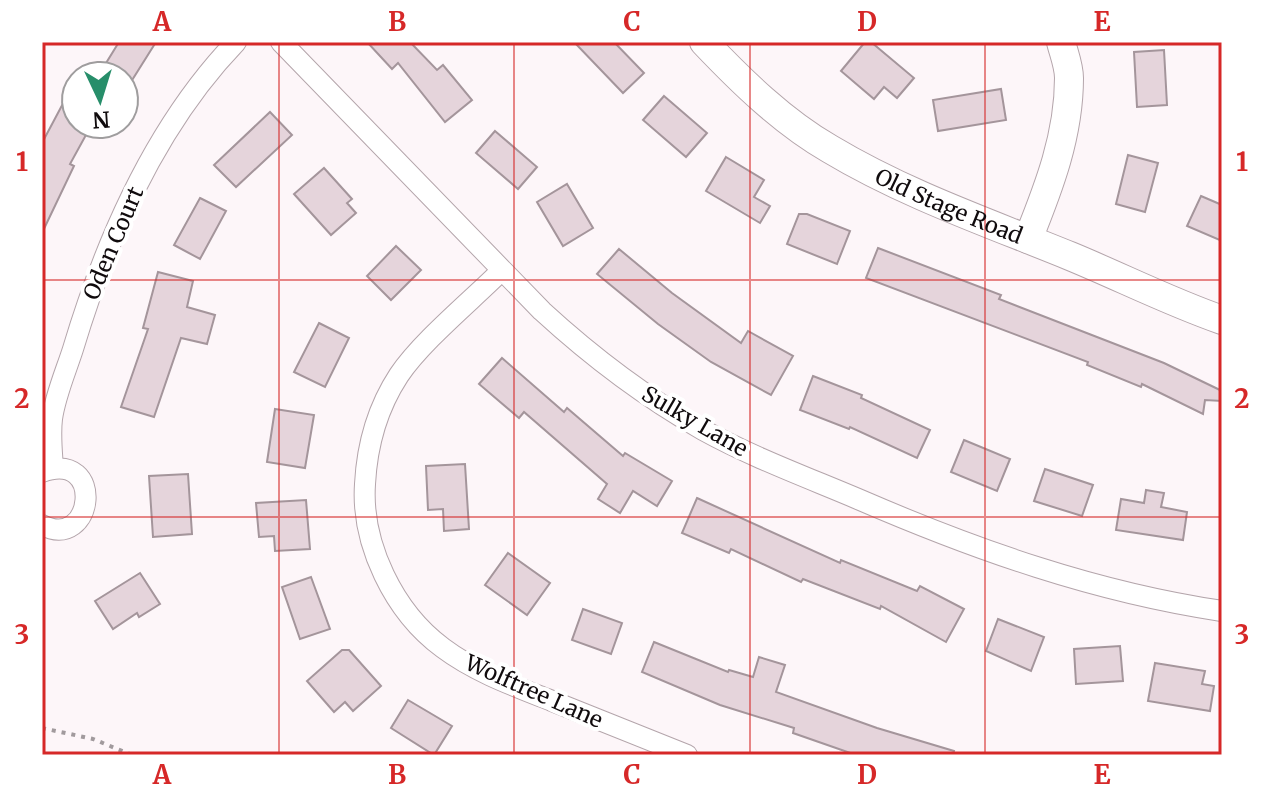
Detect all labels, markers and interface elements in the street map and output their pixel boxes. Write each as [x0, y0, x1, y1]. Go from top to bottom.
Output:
text: A [152, 5, 172, 38]
text: B [388, 5, 406, 38]
text: C [623, 5, 641, 38]
text: D [857, 5, 877, 38]
text: E [1094, 5, 1111, 38]
north arrow [60, 60, 140, 140]
text: N [91, 105, 111, 135]
text: 1 [16, 145, 28, 178]
text: 1 [1236, 145, 1248, 178]
street label: Old Stage Road [871, 162, 1027, 250]
street label: Oden Court [77, 182, 150, 304]
street label: Sulky Lane [637, 380, 753, 462]
text: 2 [14, 382, 30, 415]
text: 2 [1234, 382, 1250, 415]
text: 3 [15, 618, 29, 651]
text: 3 [1235, 618, 1249, 651]
street label: Wolftree Lane [460, 648, 607, 734]
text: A [152, 758, 172, 791]
text: B [388, 758, 406, 791]
text: C [623, 758, 641, 791]
text: D [857, 758, 877, 791]
text: E [1094, 758, 1111, 791]

